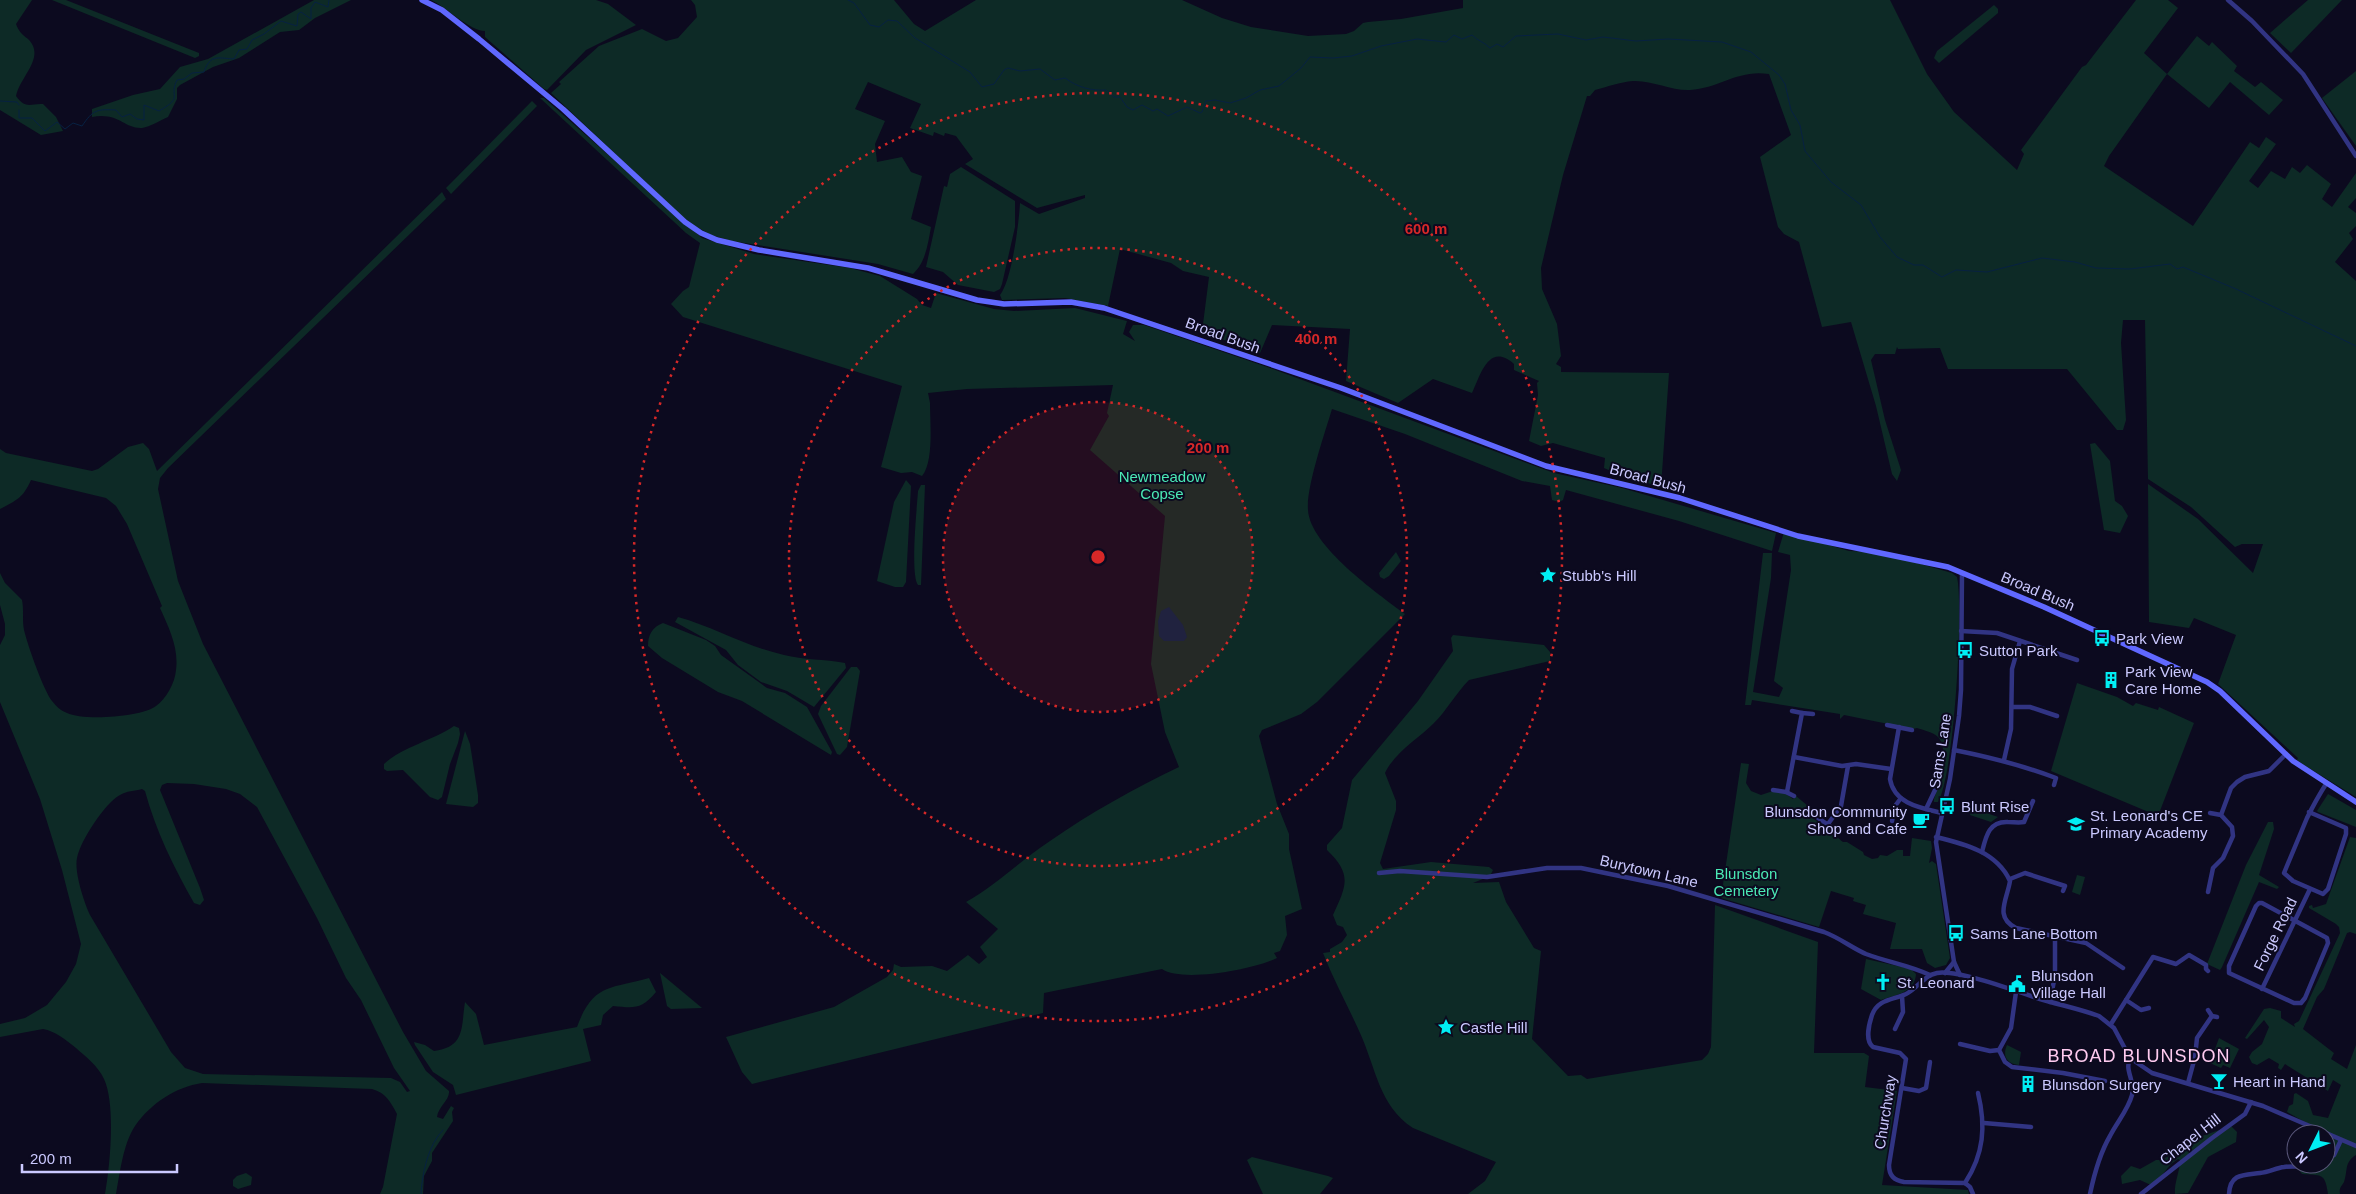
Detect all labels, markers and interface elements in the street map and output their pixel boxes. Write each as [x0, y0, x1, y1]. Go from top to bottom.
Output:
text: 600 m [1405, 220, 1447, 237]
street label: Broad Bush [1183, 314, 1263, 356]
text: 400 m [1295, 330, 1337, 347]
text: 200 m [1187, 439, 1229, 456]
street label: Broad Bush [1608, 460, 1688, 496]
park label: Newmeadow Copse [1119, 468, 1206, 502]
centre of rings [1089, 548, 1107, 566]
place icon: Stubb's Hill [1538, 565, 1558, 585]
place label: Stubb's Hill [1562, 567, 1637, 584]
street label: Broad Bush [1999, 568, 2077, 614]
bus stop icon: Park View [2092, 628, 2112, 648]
place label: Park View [2116, 630, 2183, 647]
bus stop icon: Sutton Park [1955, 640, 1975, 660]
place label: Sutton Park [1979, 642, 2058, 659]
place label: Park View Care Home [2125, 663, 2202, 697]
building icon: Park View Care Home [2101, 670, 2121, 690]
street label: Sams Lane [1926, 712, 1954, 790]
bus stop icon: Blunt Rise [1937, 796, 1957, 816]
place label: Blunt Rise [1961, 798, 2029, 815]
place label: Blunsdon Community Shop and Cafe [1764, 803, 1907, 837]
place label: St. Leonard's CE Primary Academy [2090, 807, 2208, 841]
cafe icon: Blunsdon Community Shop and Cafe [1911, 810, 1931, 830]
school or university icon: St. Leonard's CE Primary Academy [2066, 814, 2086, 834]
street label: Burytown Lane [1598, 851, 1700, 891]
park label: Blunsdon Cemetery [1713, 865, 1779, 899]
street label: Forge Road [2250, 895, 2300, 973]
bus stop icon: Sams Lane Bottom [1946, 923, 1966, 943]
place label: Sams Lane Bottom [1970, 925, 2098, 942]
place label: Blunsdon Village Hall [2031, 967, 2106, 1001]
church icon: St. Leonard [1873, 972, 1893, 992]
place label: St. Leonard [1897, 974, 1975, 991]
public building icon: Blunsdon Village Hall [2007, 974, 2027, 994]
place icon: Castle Hill [1436, 1017, 1456, 1037]
place label: Castle Hill [1460, 1019, 1528, 1036]
district label: BROAD BLUNSDON [2047, 1046, 2231, 1066]
bar icon: Heart in Hand [2209, 1071, 2229, 1091]
street label: Churchway [1871, 1073, 1899, 1150]
place label: Heart in Hand [2233, 1073, 2326, 1090]
building icon: Blunsdon Surgery [2018, 1074, 2038, 1094]
place label: Blunsdon Surgery [2042, 1076, 2162, 1093]
street label: Chapel Hill [2156, 1110, 2224, 1168]
north arrow [2286, 1124, 2336, 1174]
scale bar [22, 1142, 178, 1174]
text: N [2292, 1149, 2311, 1167]
text: 200 m [30, 1150, 72, 1167]

